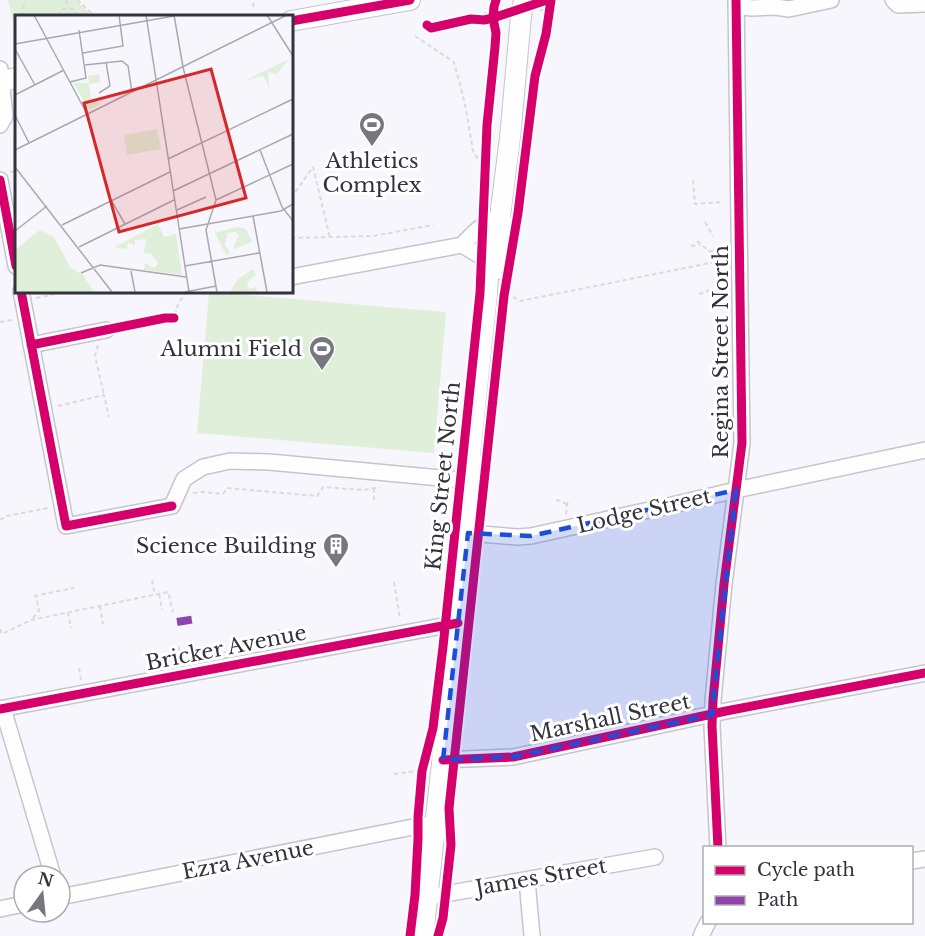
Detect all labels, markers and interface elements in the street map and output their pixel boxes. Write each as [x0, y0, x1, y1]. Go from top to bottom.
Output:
inset map [15, 15, 292, 292]
sports icon: Athletics Complex [357, 110, 387, 148]
place label: Athletics Complex [323, 148, 422, 198]
street label: Regina Street North [708, 245, 734, 459]
sports icon: Alumni Field [307, 334, 337, 372]
place label: Alumni Field [159, 336, 302, 362]
street label: King Street North [420, 380, 466, 572]
street label: Lodge Street [574, 483, 714, 539]
building icon: Science Building [321, 531, 351, 569]
place label: Science Building [136, 533, 316, 559]
street label: Bricker Avenue [143, 620, 309, 676]
street label: Marshall Street [528, 688, 692, 748]
street label: Ezra Avenue [180, 834, 316, 886]
legend [703, 846, 913, 924]
street label: James Street [471, 853, 609, 902]
text: Cycle path [757, 859, 855, 881]
north arrow [12, 864, 72, 924]
text: N [36, 868, 56, 891]
text: Path [757, 889, 798, 911]

